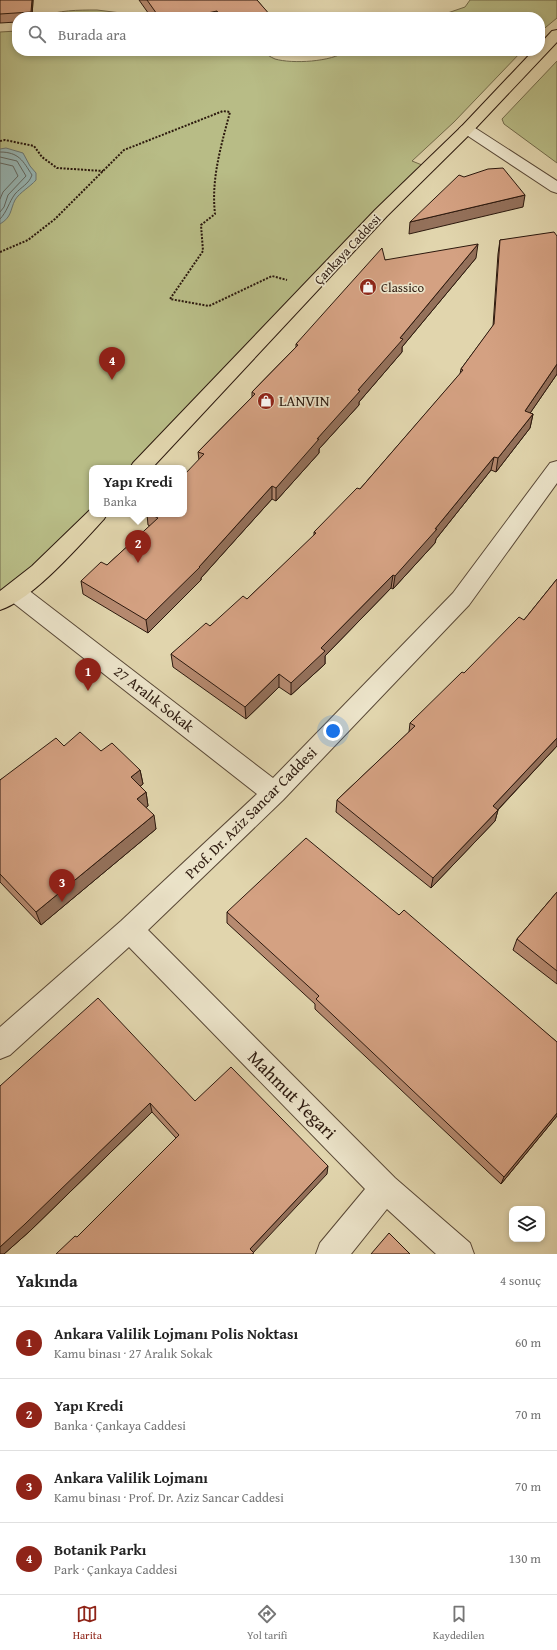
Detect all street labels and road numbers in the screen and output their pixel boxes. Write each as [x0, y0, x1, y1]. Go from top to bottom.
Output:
street label: Çankaya Caddesi [310, 210, 385, 289]
street label: 27 Aralık Sokak [110, 661, 199, 737]
street label: Prof. Dr. Aziz Sancar Caddesi [180, 742, 321, 883]
street label: Mahmut Yegari [242, 1044, 343, 1145]

